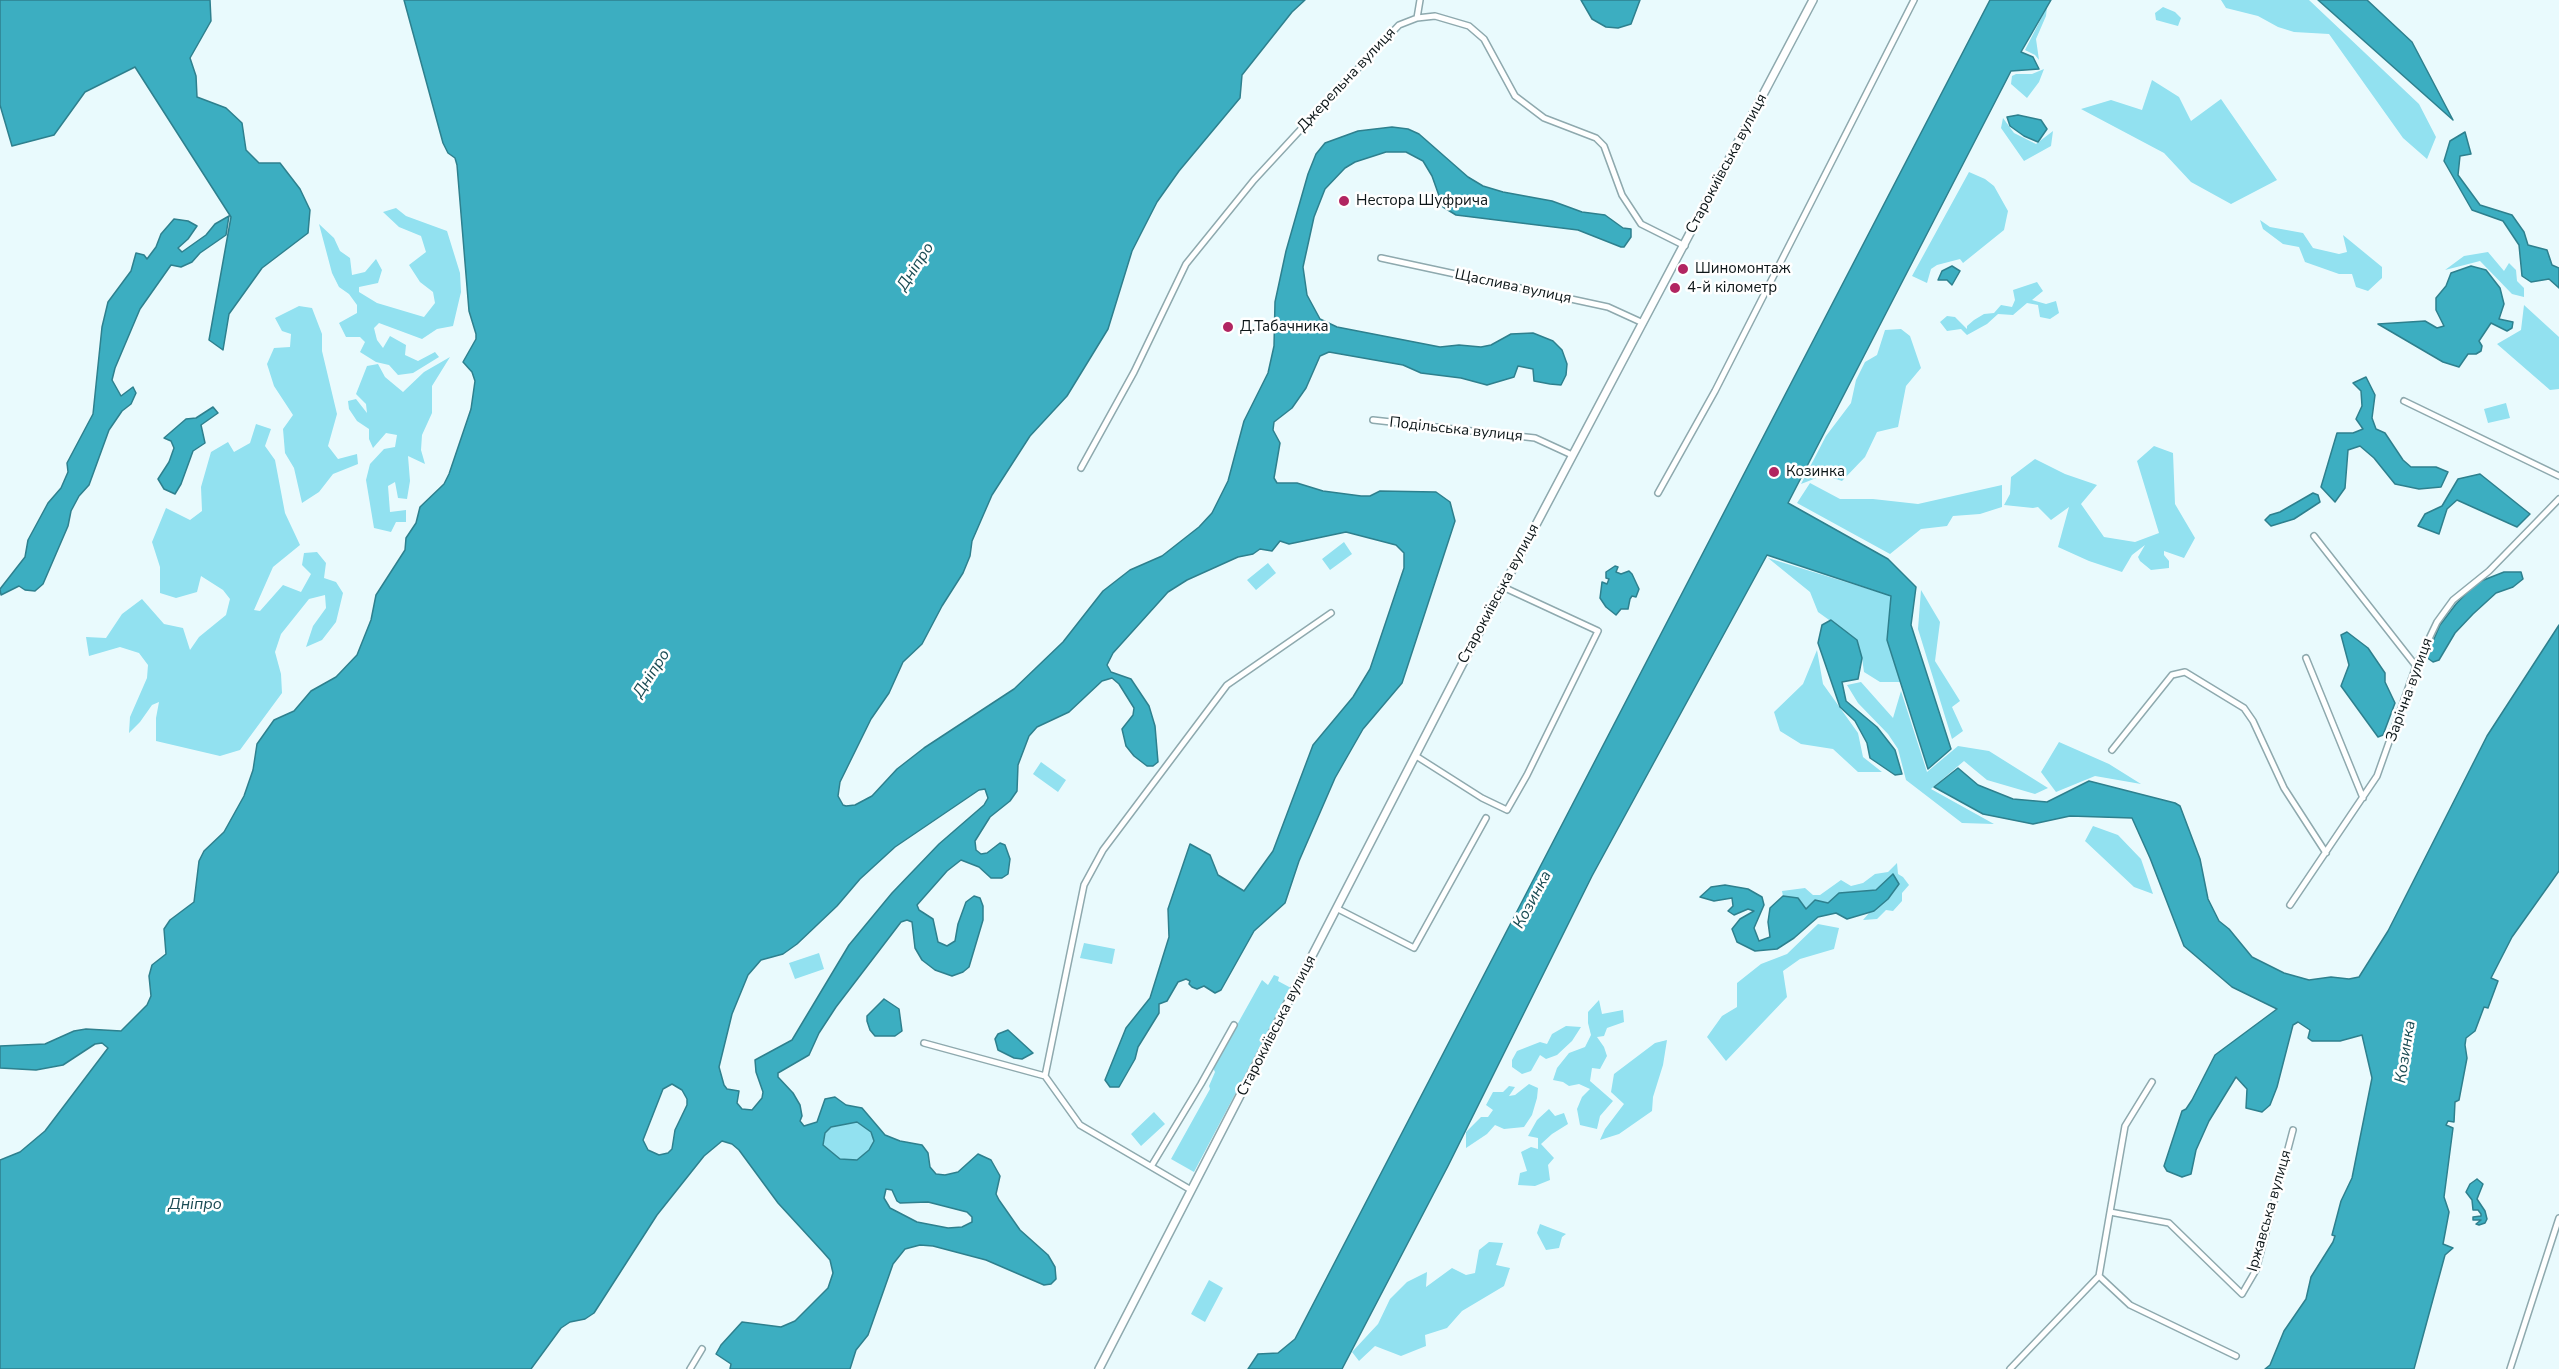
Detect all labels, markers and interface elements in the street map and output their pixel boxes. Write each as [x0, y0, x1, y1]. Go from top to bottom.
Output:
street label: Джерельна вулиця [1294, 24, 1400, 136]
street label: Старокиївська вулиця [1682, 91, 1772, 237]
place label: Нестора Шуфрича [1356, 192, 1488, 210]
marker: Нестора Шуфрича [1337, 194, 1351, 208]
water label: Дніпро [893, 239, 939, 295]
place label: Шиномонтаж [1695, 260, 1791, 278]
marker: Шиномонтаж [1676, 262, 1690, 276]
street label: Щаслива вулиця [1453, 266, 1573, 308]
place label: 4-й кілометр [1687, 279, 1777, 297]
marker: 4-й кілометр [1668, 281, 1682, 295]
place label: Д.Табачника [1240, 318, 1329, 336]
marker: Д.Табачника [1221, 320, 1235, 334]
street label: Подільська вулиця [1388, 414, 1524, 446]
place label: Козинка [1786, 463, 1845, 481]
marker: Козинка [1767, 465, 1781, 479]
street label: Старокиївська вулиця [1454, 521, 1544, 667]
street label: Зарічна вулиця [2383, 636, 2437, 744]
water label: Дніпро [629, 646, 675, 702]
water label: Козинка [1510, 868, 1556, 932]
street label: Старокиївська вулиця [1234, 953, 1320, 1099]
water label: Козинка [2392, 1019, 2420, 1085]
street label: Іржавська вулиця [2244, 1148, 2296, 1274]
water label: Дніпро [168, 1195, 222, 1215]

